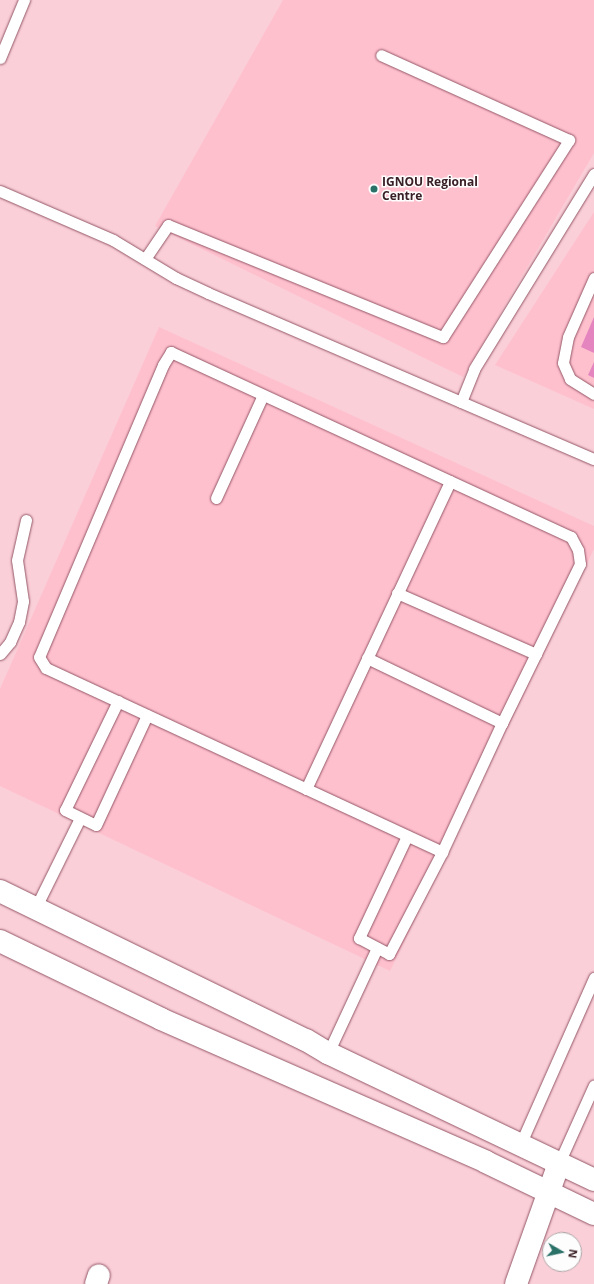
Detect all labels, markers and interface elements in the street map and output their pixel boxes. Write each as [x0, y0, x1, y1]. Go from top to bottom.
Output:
place label: IGNOU Regional Centre [382, 175, 478, 203]
marker: IGNOU Regional Centre [369, 184, 379, 194]
north arrow [542, 1232, 582, 1272]
text: N [565, 1248, 581, 1259]

